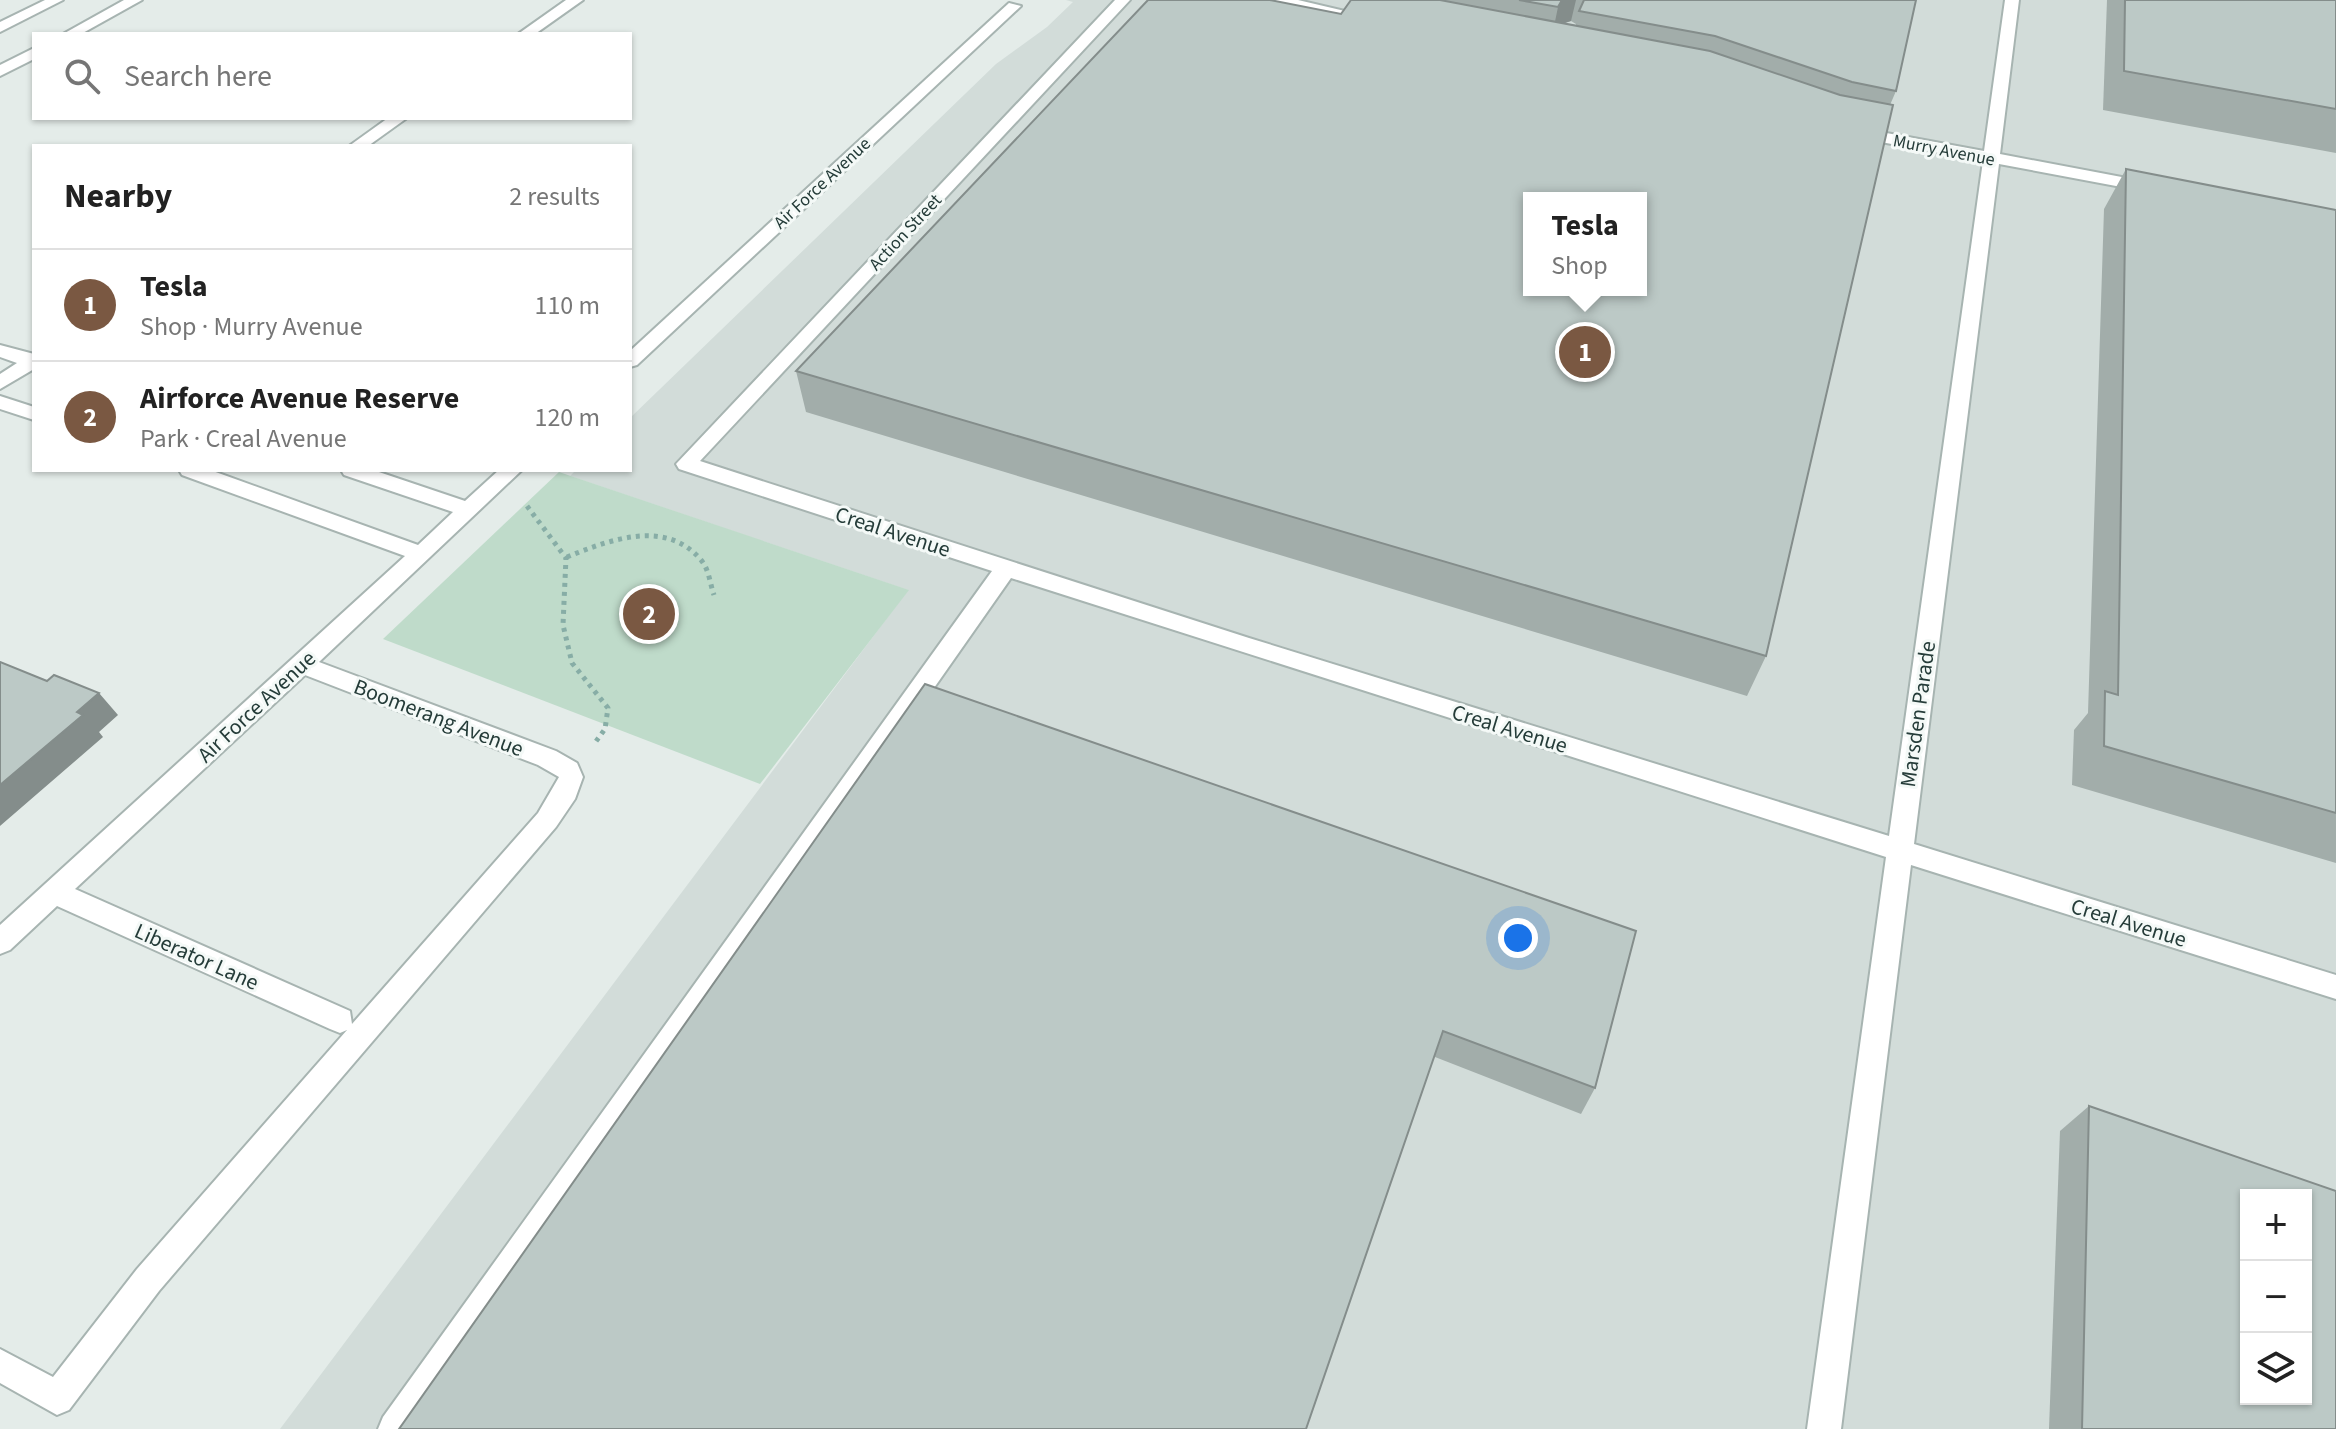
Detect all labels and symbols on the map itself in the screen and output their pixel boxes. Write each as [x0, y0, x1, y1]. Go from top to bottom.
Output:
street label: Murry Avenue [1891, 128, 1997, 173]
street label: Air Force Avenue [768, 132, 876, 235]
street label: Action Street [863, 188, 947, 276]
pin: 1 [1559, 322, 1611, 382]
street label: Creal Avenue [831, 498, 955, 566]
pin: 2 [623, 584, 675, 644]
street label: Marsden Parade [1892, 639, 1944, 789]
street label: Air Force Avenue [190, 643, 323, 770]
street label: Boomerang Avenue [349, 671, 528, 765]
street label: Creal Avenue [1448, 696, 1572, 762]
street label: Creal Avenue [2067, 890, 2191, 956]
street label: Liberator Lane [129, 915, 264, 999]
your location [1498, 918, 1538, 958]

